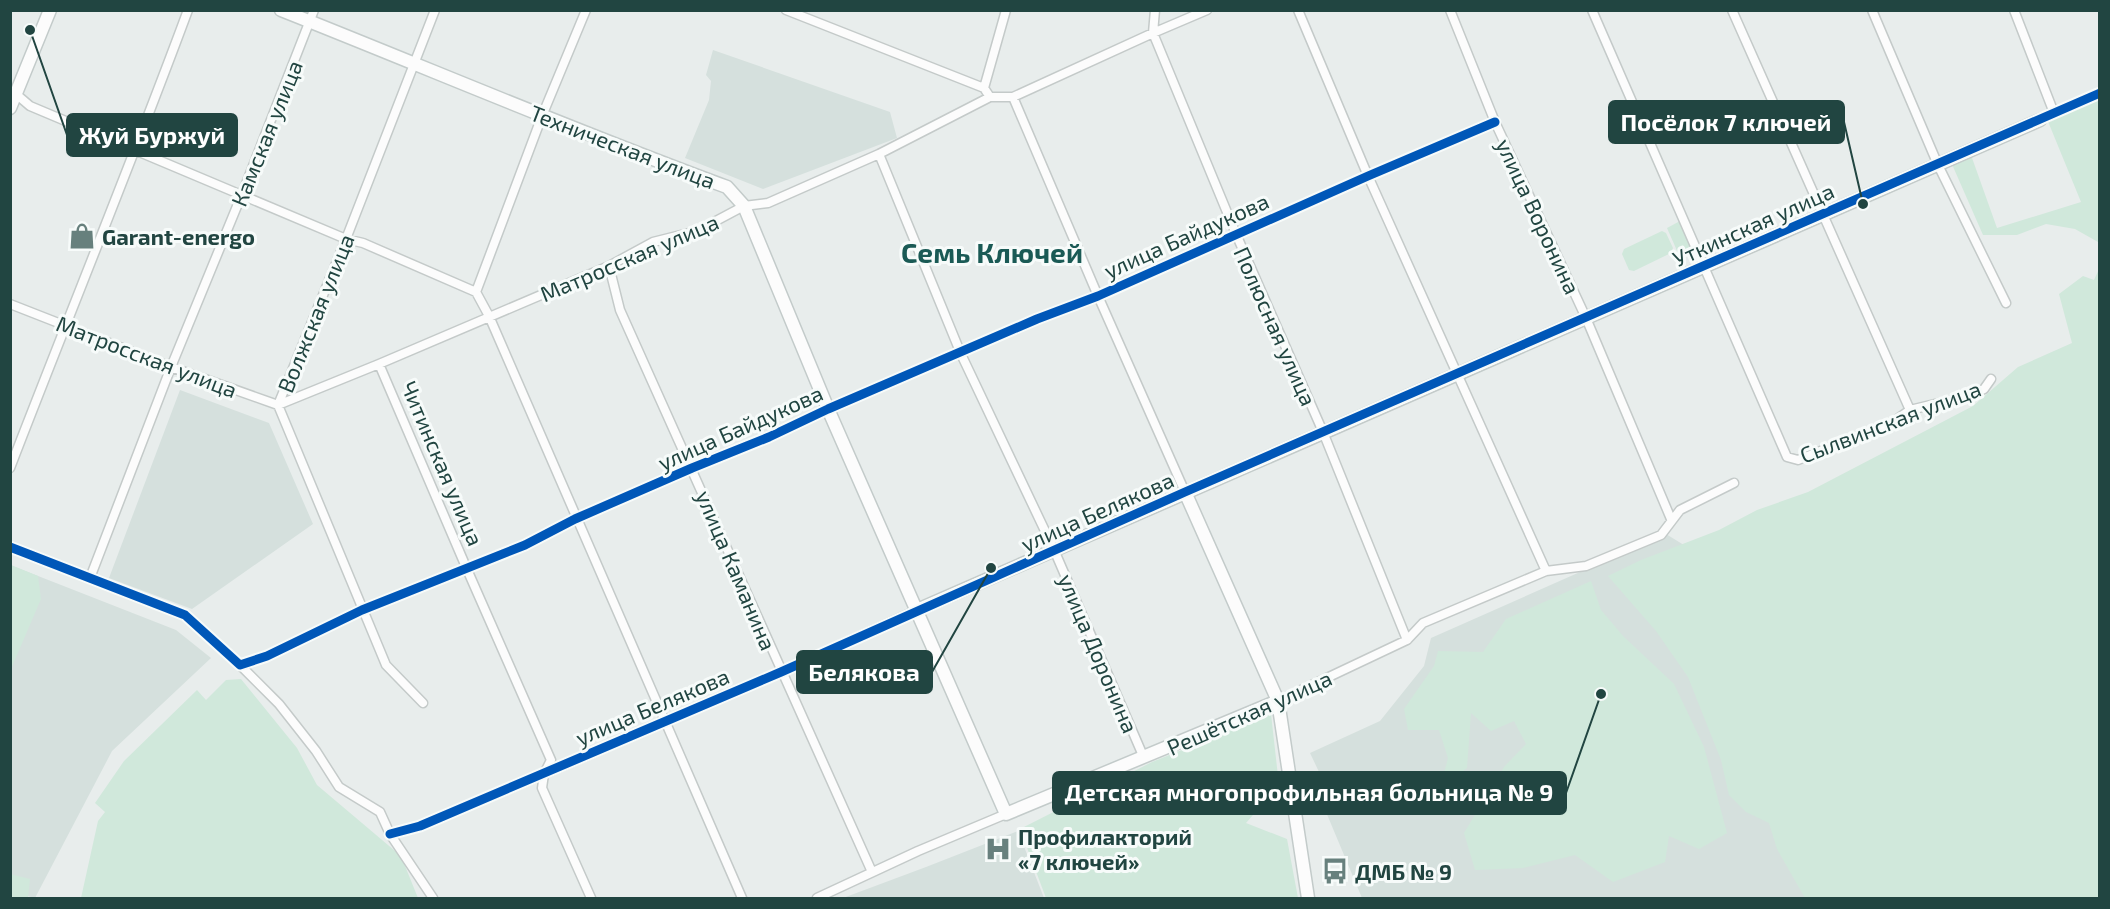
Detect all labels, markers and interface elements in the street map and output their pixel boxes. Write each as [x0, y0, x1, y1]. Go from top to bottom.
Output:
street label: Камская улица [225, 56, 308, 210]
street label: Техническая улица [527, 99, 719, 194]
callout: Посёлок 7 ключей [1609, 101, 1844, 143]
text: Посёлок 7 ключей [1620, 107, 1832, 136]
callout: Жуй Буржуй [67, 114, 237, 156]
text: Жуй Буржуй [79, 120, 225, 149]
street label: улица Воронина [1491, 134, 1586, 298]
street label: Уткинская улица [1668, 177, 1838, 272]
street label: улица Байдукова [1100, 187, 1273, 284]
street label: Матросская улица [536, 208, 723, 307]
shop icon: Garant-energo [67, 221, 97, 251]
place label: Garant-energo [102, 223, 255, 249]
street label: Волжская улица [271, 230, 360, 396]
district label: Семь Ключей [901, 235, 1083, 269]
street label: Полюсная улица [1228, 243, 1323, 410]
street label: Матросская улица [53, 310, 241, 403]
street label: Сылвинская улица [1796, 375, 1985, 468]
street label: Читинская улица [396, 377, 489, 550]
street label: улица Байдукова [654, 379, 827, 476]
street label: улица Белякова [1017, 466, 1178, 557]
street label: улица Каманина [691, 486, 782, 654]
street label: улица Доронина [1053, 570, 1144, 737]
callout: Белякова [797, 651, 932, 693]
text: Белякова [808, 657, 920, 686]
street label: улица Белякова [571, 662, 733, 751]
street label: Решётская улица [1163, 664, 1336, 761]
callout: Детская многопрофильная больница № 9 [1053, 772, 1566, 814]
text: Детская многопрофильная больница № 9 [1065, 777, 1553, 806]
place label: Профилакторий «7 ключей» [1018, 823, 1192, 874]
hospital icon: Профилакторий «7 ключей» [983, 834, 1013, 864]
bus stop icon: ДМБ № 9 [1320, 856, 1350, 886]
place label: ДМБ № 9 [1355, 858, 1452, 884]

